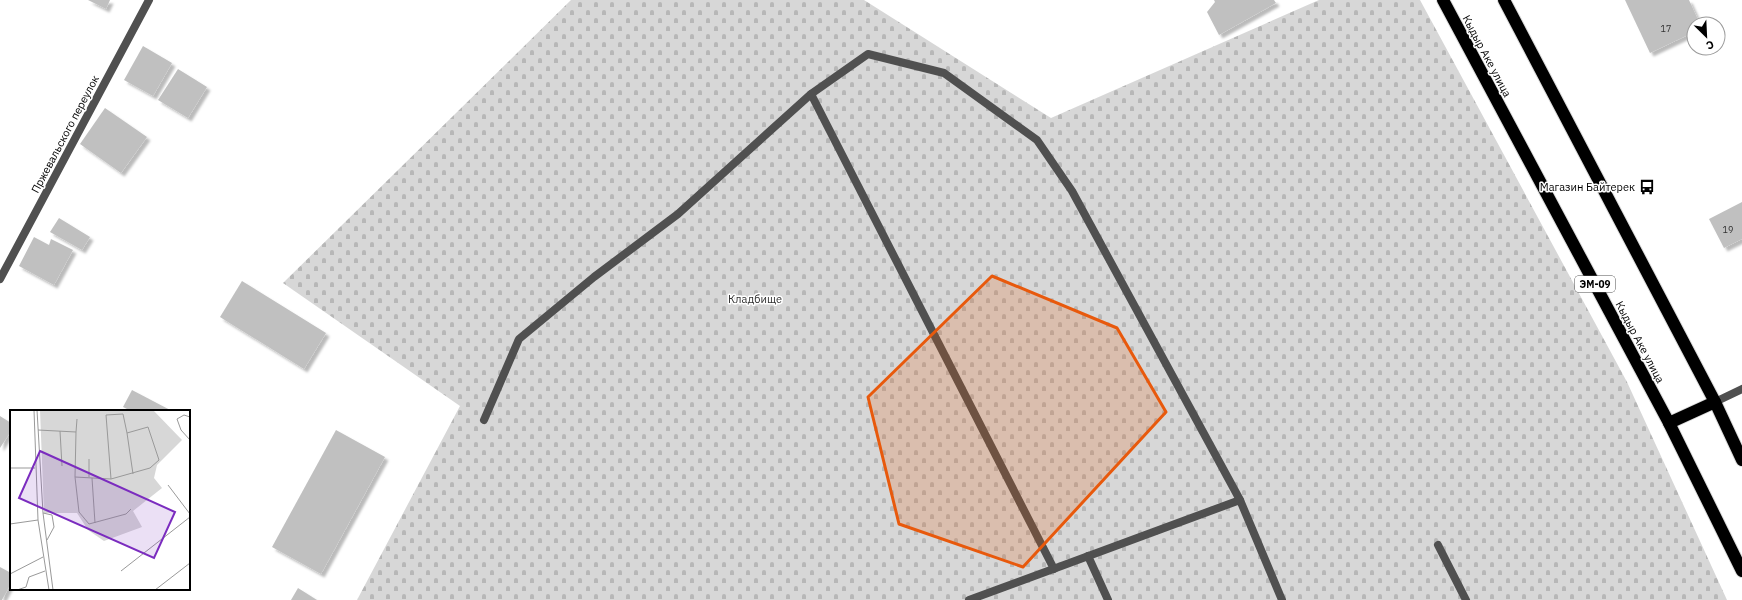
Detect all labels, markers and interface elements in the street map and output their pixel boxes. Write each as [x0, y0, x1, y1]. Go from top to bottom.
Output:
street label: Кыдыр Аке улица [1460, 13, 1515, 99]
north arrow [1686, 16, 1726, 56]
house number: 17 [1661, 23, 1671, 34]
text: С [1704, 37, 1716, 53]
street label: Пржевальского переулок [28, 73, 102, 195]
bus stop icon: Магазин Байтерек [1638, 178, 1656, 196]
place label: Магазин Байтерек [1540, 180, 1635, 194]
house number: 19 [1723, 224, 1733, 235]
road number: ЭМ-09 [1575, 276, 1615, 292]
park label: Кладбище [728, 292, 782, 306]
street label: Кыдыр Аке улица [1613, 299, 1668, 385]
inset map [10, 410, 190, 590]

